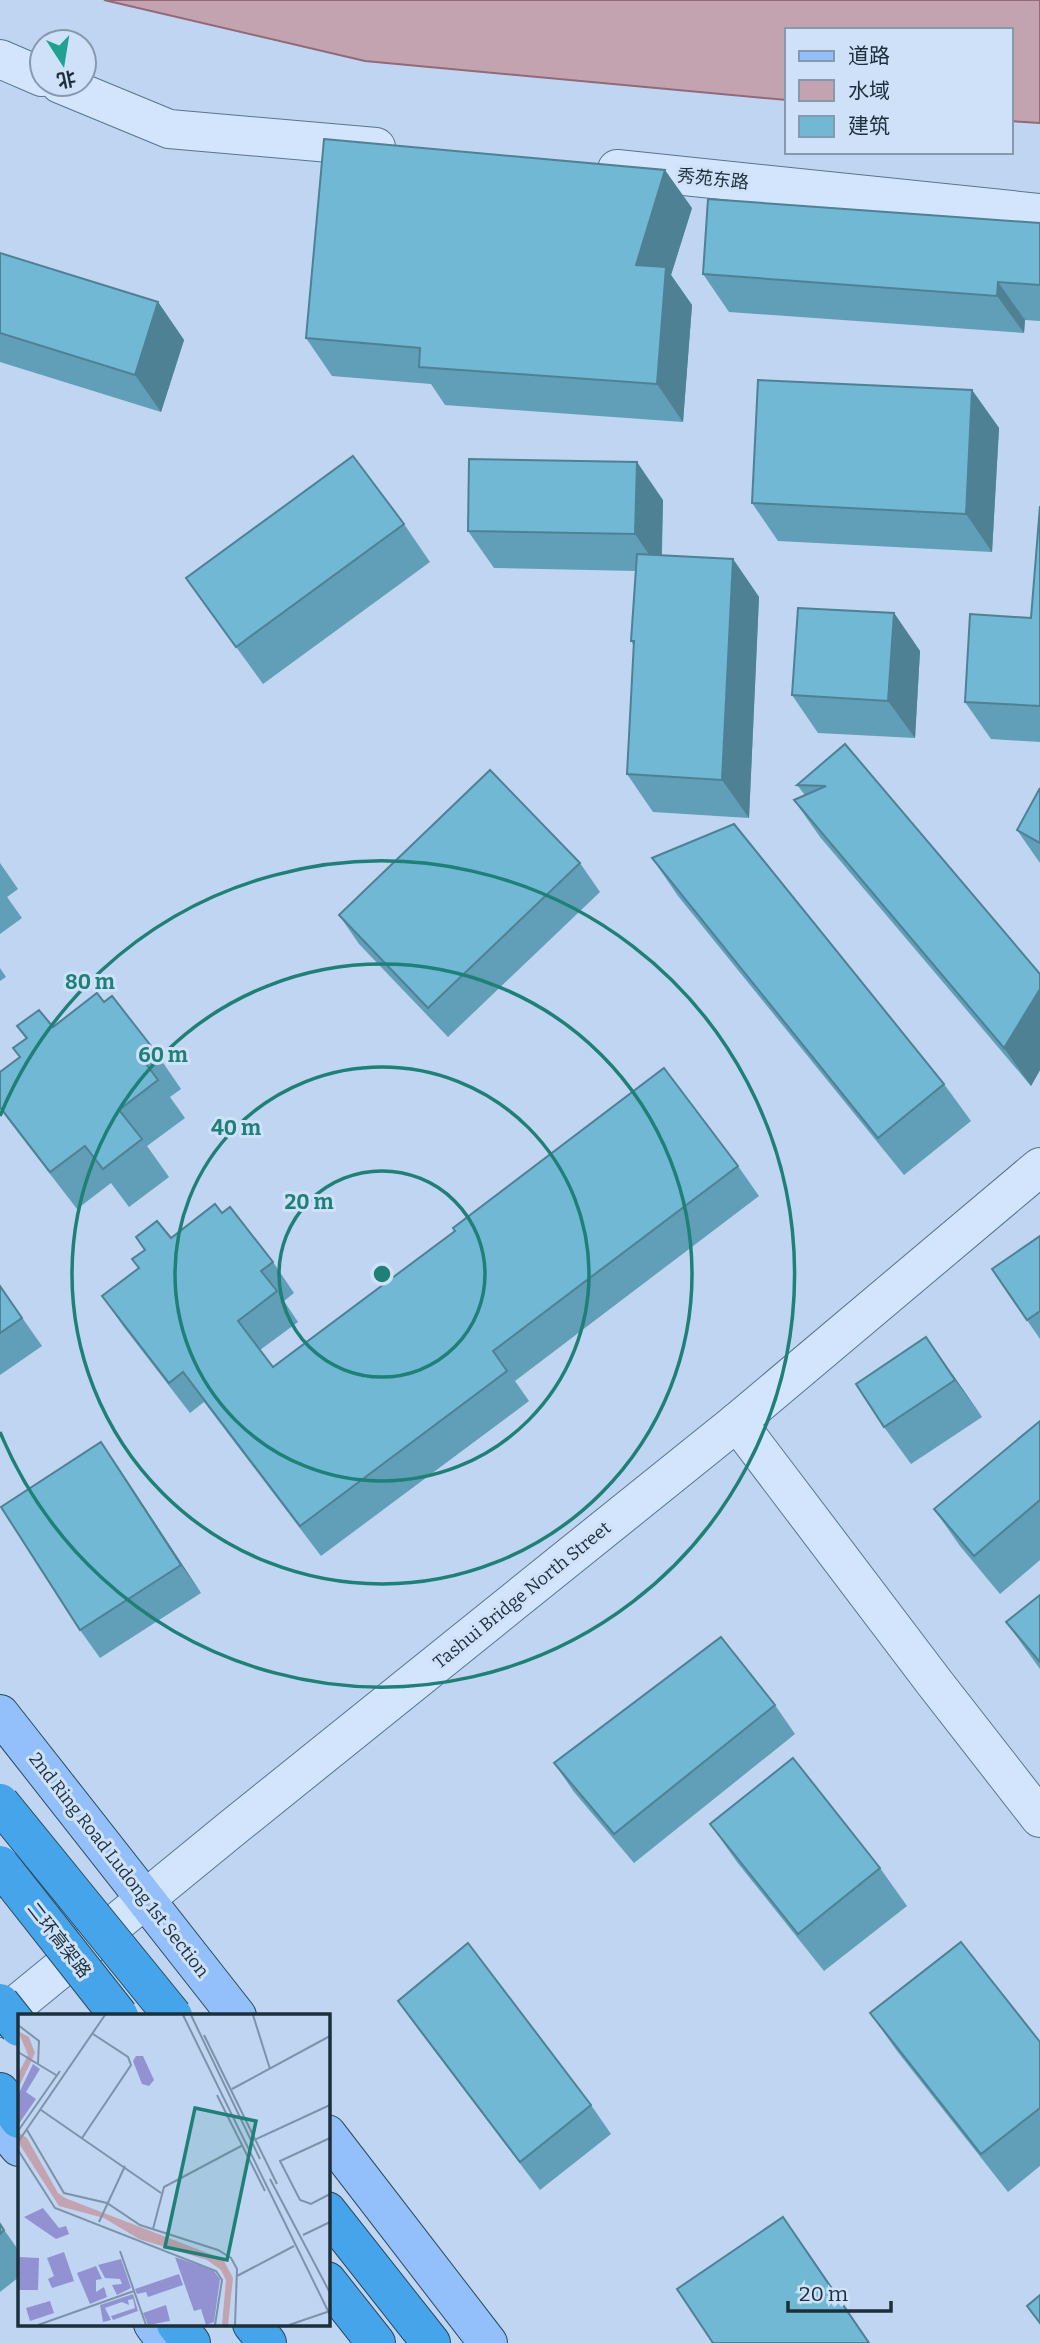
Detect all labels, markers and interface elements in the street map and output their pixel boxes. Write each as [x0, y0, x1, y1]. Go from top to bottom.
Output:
north arrow [28, 28, 98, 98]
legend [785, 28, 1012, 154]
text: 道路 [848, 43, 890, 69]
text: 北 [55, 66, 78, 92]
text: 水域 [848, 78, 890, 104]
text: 建筑 [848, 113, 890, 139]
street label: 秀苑东路 [676, 164, 750, 194]
text: 80 m [65, 969, 115, 995]
text: 60 m [138, 1042, 188, 1068]
text: 40 m [211, 1115, 261, 1141]
text: 20 m [285, 1189, 333, 1215]
centre of rings [370, 1262, 394, 1286]
street label: Tashui Bridge North Street [429, 1516, 615, 1673]
street label: 2nd Ring Road Ludong 1st Section [24, 1748, 214, 1982]
street label: 二环高架路 [23, 1898, 95, 1982]
inset map [18, 2014, 329, 2326]
scale bar [788, 2270, 891, 2314]
text: 20 m [799, 2281, 848, 2307]

